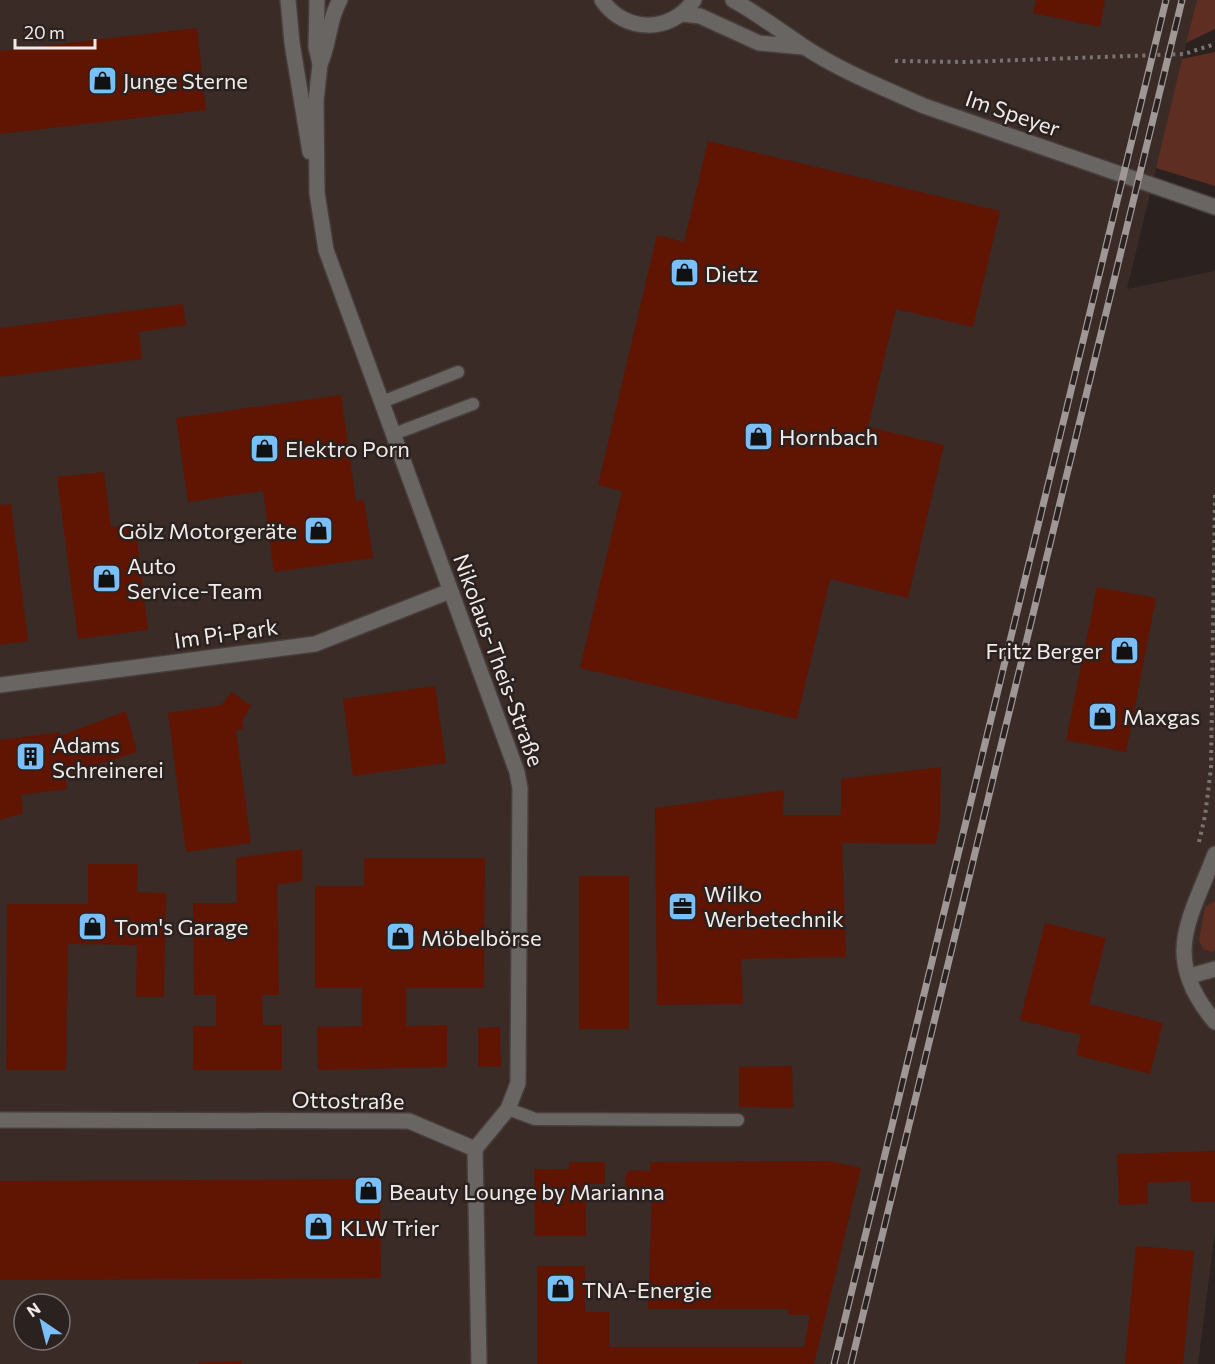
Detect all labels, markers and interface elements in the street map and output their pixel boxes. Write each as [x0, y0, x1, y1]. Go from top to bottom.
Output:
scale bar [15, 12, 94, 50]
text: 20 m [24, 21, 65, 43]
shop icon: Junge Sterne [86, 64, 118, 96]
place label: Junge Sterne [123, 67, 248, 94]
street label: Im Speyer [962, 84, 1064, 142]
shop icon: Dietz [668, 257, 700, 289]
place label: Dietz [705, 260, 758, 287]
shop icon: Hornbach [742, 420, 774, 452]
place label: Hornbach [779, 423, 878, 450]
shop icon: Elektro Porn [248, 432, 280, 464]
place label: Elektro Porn [285, 435, 410, 462]
shop icon: Gölz Motorgeräte [302, 514, 334, 546]
place label: Gölz Motorgeräte [118, 517, 297, 544]
street label: Nikolaus-Theis-Straße [448, 550, 550, 770]
place label: Auto Service-Team [127, 552, 262, 604]
shop icon: Auto Service-Team [90, 562, 122, 594]
street label: Im Pi-Park [172, 612, 280, 654]
shop icon: Fritz Berger [1108, 634, 1140, 666]
place label: Fritz Berger [985, 637, 1103, 664]
shop icon: Maxgas [1086, 700, 1118, 732]
place label: Maxgas [1123, 703, 1200, 730]
place label: Adams Schreinerei [52, 731, 164, 783]
building icon: Adams Schreinerei [15, 741, 47, 773]
place label: Wilko Werbetechnik [704, 880, 844, 932]
office icon: Wilko Werbetechnik [667, 890, 699, 922]
shop icon: Tom's Garage [77, 910, 109, 942]
place label: Tom's Garage [114, 913, 248, 940]
shop icon: Möbelbörse [384, 921, 416, 953]
place label: Möbelbörse [421, 924, 542, 951]
street label: Ottostraße [291, 1086, 405, 1114]
shop icon: Beauty Lounge by Marianna [352, 1175, 384, 1207]
place label: Beauty Lounge by Marianna [389, 1178, 665, 1205]
shop icon: KLW Trier [303, 1211, 335, 1243]
place label: KLW Trier [340, 1214, 440, 1241]
shop icon: TNA-Energie [545, 1273, 577, 1305]
place label: TNA-Energie [582, 1276, 712, 1303]
north arrow [12, 1292, 72, 1352]
text: N [23, 1298, 43, 1321]

